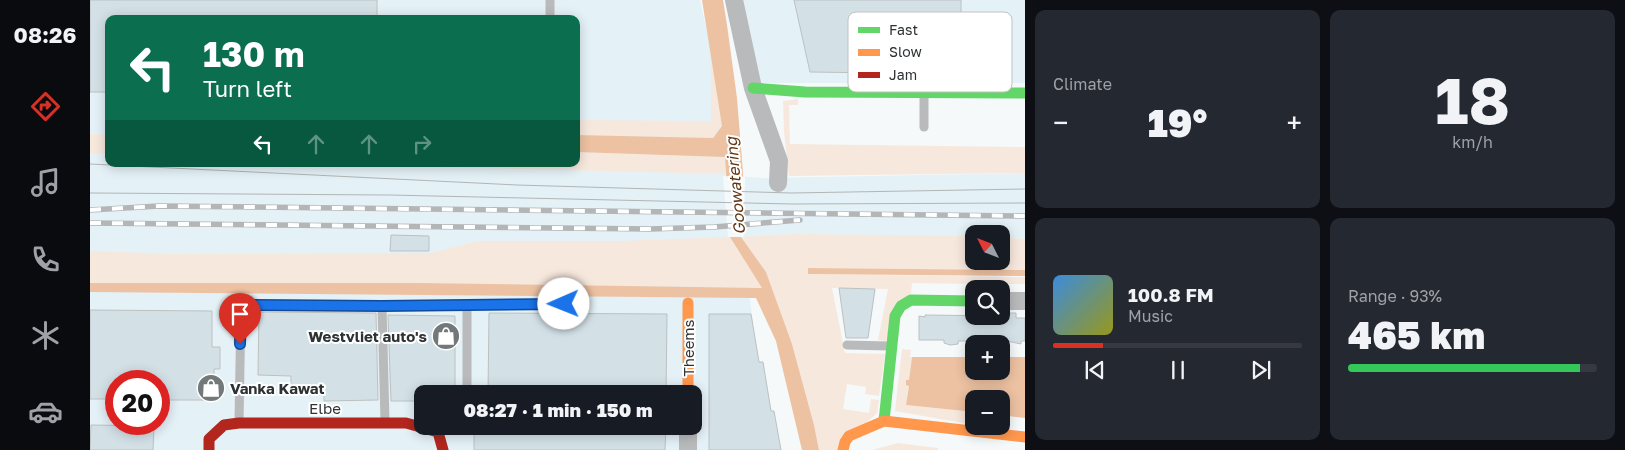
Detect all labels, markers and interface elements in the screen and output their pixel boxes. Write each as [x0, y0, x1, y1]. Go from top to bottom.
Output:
legend [848, 12, 1012, 92]
text: 08:26 [14, 21, 76, 48]
text: Fast [889, 21, 918, 38]
text: 130 m [203, 33, 305, 75]
icon: left [120, 35, 185, 100]
text: Slow [889, 43, 922, 60]
text: 18 [1435, 60, 1510, 138]
text: Jam [889, 66, 917, 83]
text: Climate [1053, 74, 1112, 94]
text: Turn left [203, 75, 292, 102]
icon: directions [28, 89, 63, 124]
text: 19° [1148, 100, 1207, 145]
text: − [1053, 106, 1068, 139]
text: + [1287, 106, 1302, 139]
icon: left [249, 130, 277, 158]
icon: ahead [302, 130, 330, 158]
icon: ahead [355, 130, 383, 158]
icon: right [408, 130, 436, 158]
text: km/h [1452, 132, 1493, 152]
water label: Goowatering [721, 135, 749, 236]
icon: music [28, 165, 63, 200]
north arrow [965, 225, 1010, 270]
map controls [965, 225, 1010, 435]
icon: phone [28, 242, 63, 277]
position arrow [537, 277, 589, 329]
button: search [965, 280, 1010, 325]
text: 100.8 FM [1128, 283, 1214, 306]
text: Range · 93% [1348, 286, 1442, 306]
pin [219, 293, 261, 344]
icon: arrive [226, 300, 254, 328]
text: Music [1128, 306, 1173, 326]
text: 465 km [1348, 312, 1485, 357]
icon: climate [28, 318, 63, 353]
street label: Theems [679, 319, 697, 377]
shop icon: Westvliet auto's [431, 321, 461, 351]
place label: Westvliet auto's [308, 327, 427, 345]
button: + [965, 335, 1010, 380]
icon: previous [1081, 356, 1109, 384]
icon: pause [1164, 356, 1192, 384]
icon: next [1247, 356, 1275, 384]
speed limit sign: 20 [105, 370, 170, 435]
shop icon: Vanka Kawat [196, 373, 226, 403]
place label: Vanka Kawat [230, 379, 325, 397]
button: − [965, 390, 1010, 435]
icon: car [28, 394, 63, 429]
text: 08:27 · 1 min · 150 m [463, 398, 653, 421]
street label: Elbe [309, 399, 341, 417]

